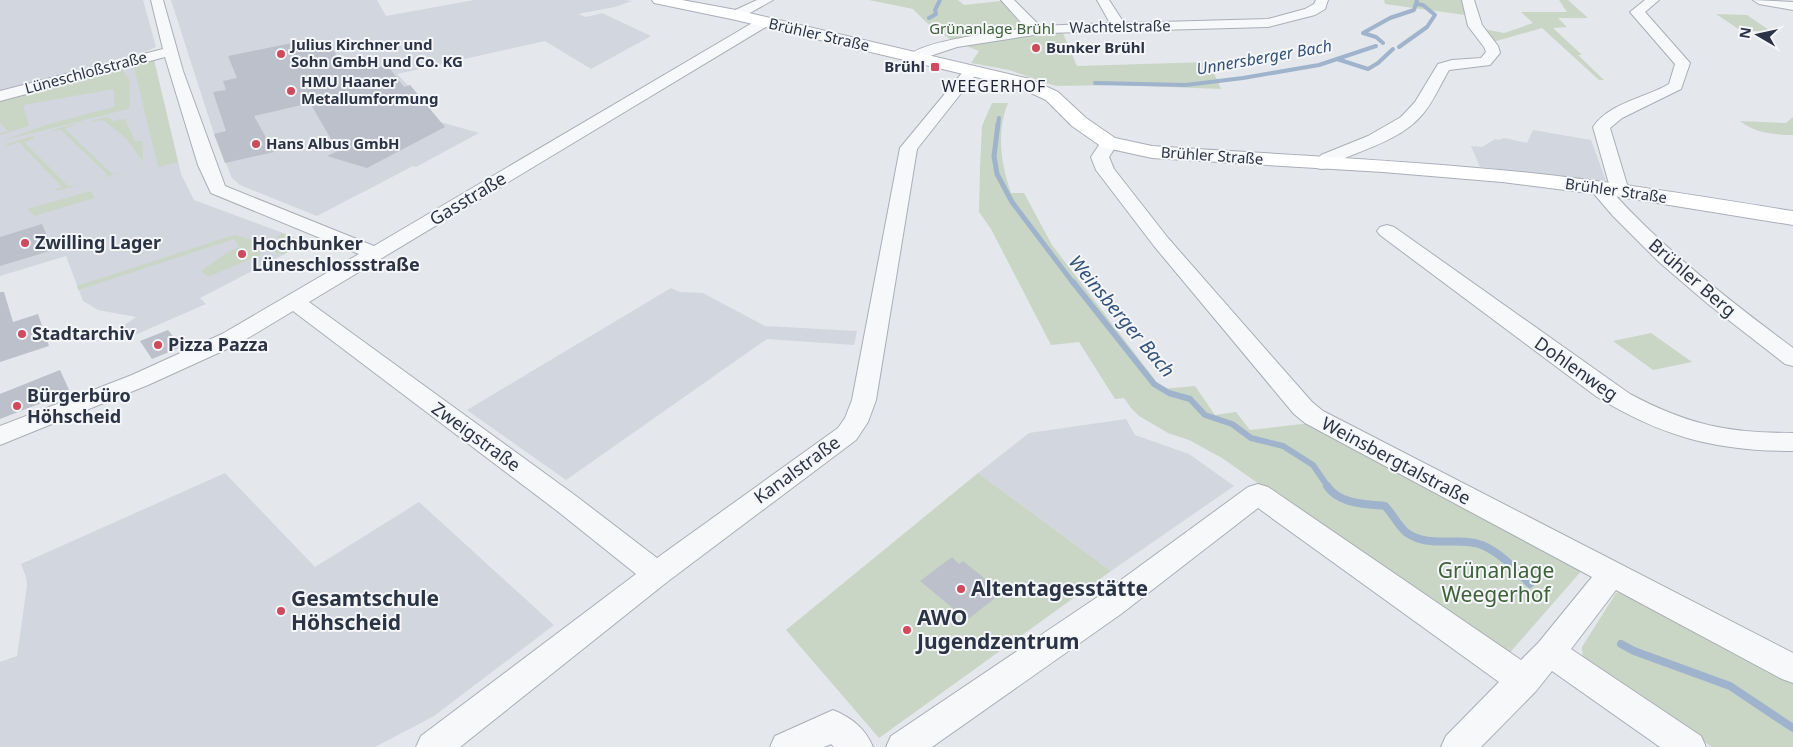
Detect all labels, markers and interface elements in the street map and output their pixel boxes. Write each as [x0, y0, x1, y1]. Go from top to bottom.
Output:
north arrow [1733, 10, 1783, 60]
street label: Brühler Straße [767, 13, 872, 55]
street label: Wachtelstraße [1069, 15, 1171, 37]
park label: Grünanlage Brühl [929, 18, 1055, 38]
text: N [1734, 26, 1755, 40]
place label: Julius Kirchner und Sohn GmbH und Co. KG [289, 34, 463, 71]
water label: Unnersberger Bach [1195, 34, 1333, 80]
place label: Bunker Brühl [1046, 37, 1145, 57]
marker: Bunker Brühl [1030, 42, 1042, 54]
street label: Lüneschloßstraße [22, 46, 149, 98]
marker: Julius Kirchner und Sohn GmbH und Co. KG [275, 48, 287, 60]
place label: Brühl [884, 56, 925, 76]
marker: Brühl [929, 61, 941, 73]
place label: HMU Haaner Metallumformung [301, 71, 438, 108]
district label: WEEGERHOF [942, 75, 1046, 97]
marker: HMU Haaner Metallumformung [285, 85, 297, 97]
place label: Hans Albus GmbH [266, 133, 400, 153]
marker: Hans Albus GmbH [250, 138, 262, 150]
street label: Brühler Straße [1160, 141, 1264, 169]
street label: Gasstraße [425, 166, 510, 230]
street label: Brühler Straße [1564, 173, 1668, 207]
place label: Zwilling Lager [35, 230, 161, 254]
place label: Hochbunker Lüneschlossstraße [252, 231, 420, 276]
street label: Brühler Berg [1644, 233, 1741, 322]
marker: Zwilling Lager [19, 237, 31, 249]
marker: Hochbunker Lüneschlossstraße [236, 248, 248, 260]
water label: Weinsberger Bach [1063, 249, 1181, 383]
place label: Stadtarchiv [32, 321, 136, 345]
marker: Stadtarchiv [16, 328, 28, 340]
street label: Dohlenweg [1530, 331, 1623, 406]
place label: Pizza Pazza [168, 332, 268, 356]
marker: Pizza Pazza [152, 339, 164, 351]
place label: Bürgerbüro Höhscheid [27, 383, 131, 428]
street label: Zweigstraße [427, 396, 526, 477]
marker: Bürgerbüro Höhscheid [11, 400, 23, 412]
street label: Weinsbergtalstraße [1318, 411, 1475, 510]
street label: Kanalstraße [749, 430, 844, 509]
park label: Grünanlage Weegerhof [1438, 556, 1554, 608]
place label: Altentagesstätte [971, 574, 1148, 602]
marker: Altentagesstätte [955, 583, 967, 595]
place label: Gesamtschule Höhscheid [291, 584, 439, 636]
place label: AWO Jugendzentrum [915, 603, 1080, 655]
marker: Gesamtschule Höhscheid [275, 605, 287, 617]
marker: AWO Jugendzentrum [901, 624, 913, 636]

